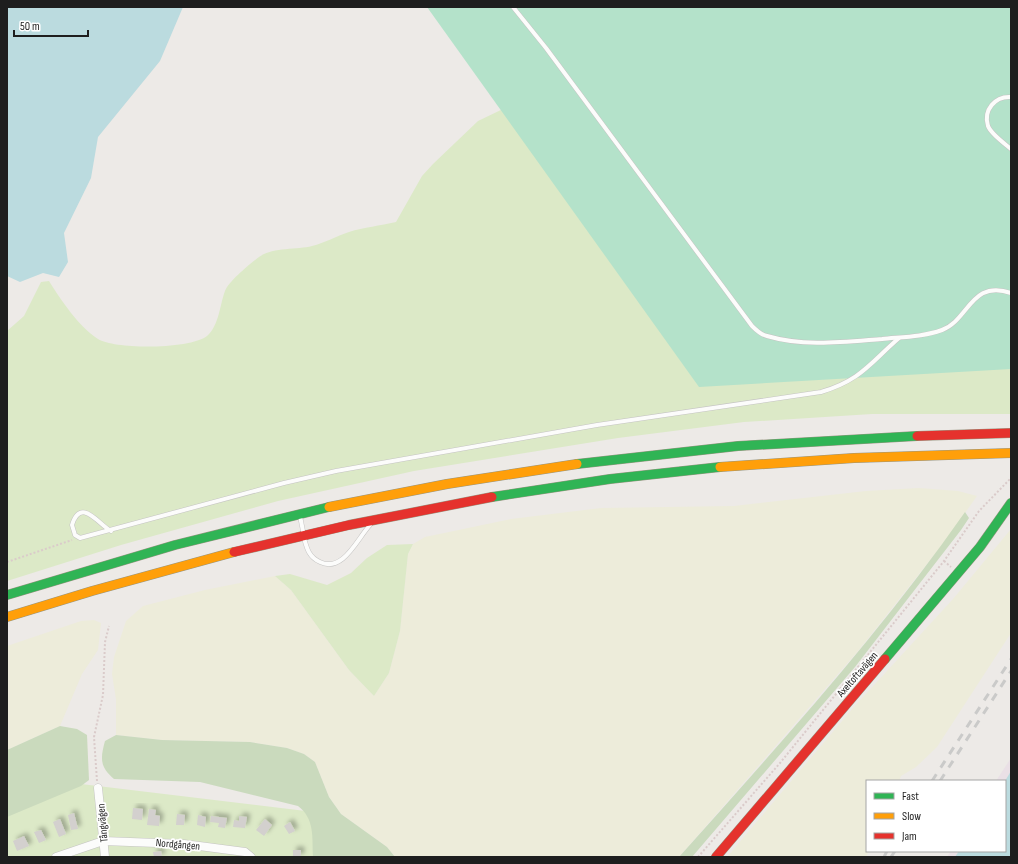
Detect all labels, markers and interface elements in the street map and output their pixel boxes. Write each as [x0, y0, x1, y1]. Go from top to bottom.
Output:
scale bar [14, 12, 88, 38]
text: 50 m [20, 19, 40, 34]
street label: Axeltoftavägen [834, 649, 881, 700]
legend [866, 780, 1006, 852]
text: Fast [902, 789, 919, 804]
street label: Tångvägen [94, 803, 111, 843]
text: Slow [902, 809, 921, 824]
text: Jam [901, 829, 917, 844]
street label: Nordgången [155, 836, 201, 853]

